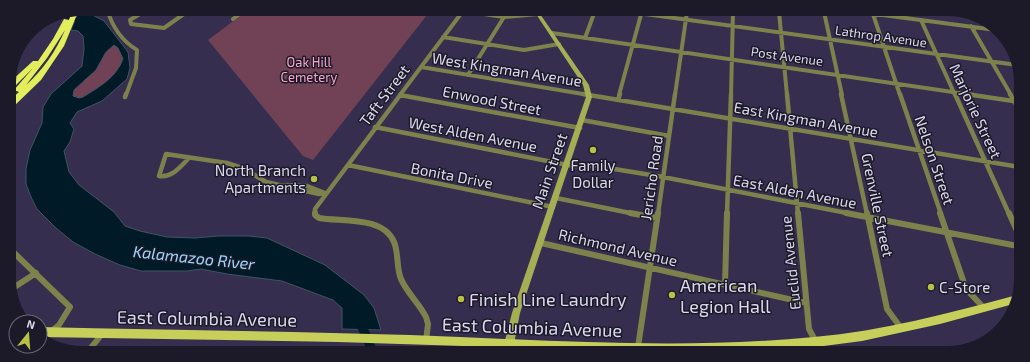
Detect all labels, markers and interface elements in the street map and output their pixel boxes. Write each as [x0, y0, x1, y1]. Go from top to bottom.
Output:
street label: Lathrop Avenue [834, 22, 928, 50]
street label: Post Avenue [750, 43, 824, 69]
street label: West Kingman Avenue [431, 48, 583, 90]
park label: Oak Hill Cemetery [281, 54, 338, 85]
street label: Taft Street [355, 61, 413, 129]
street label: Marjorie Street [945, 61, 1006, 162]
street label: Enwood Street [441, 82, 543, 118]
street label: East Kingman Avenue [732, 97, 880, 141]
street label: West Alden Avenue [407, 113, 539, 155]
street label: Nelson Street [911, 113, 959, 207]
street label: Main Street [528, 131, 570, 211]
street label: Jericho Road [636, 134, 666, 222]
marker: Family Dollar [588, 145, 598, 155]
street label: Grenville Street [858, 151, 898, 259]
place label: Family Dollar [571, 156, 616, 191]
street label: Bonita Drive [409, 158, 495, 192]
place label: North Branch Apartments [215, 161, 306, 196]
street label: East Alden Avenue [732, 170, 858, 212]
marker: North Branch Apartments [309, 174, 319, 184]
street label: Euclid Avenue [776, 215, 804, 311]
street label: Richmond Avenue [557, 225, 679, 269]
water label: Kalamazoo River [132, 241, 256, 273]
place label: American Legion Hall [680, 274, 771, 317]
place label: C-Store [939, 278, 990, 296]
marker: C-Store [926, 282, 936, 292]
place label: Finish Line Laundry [469, 288, 627, 310]
marker: American Legion Hall [667, 290, 677, 300]
marker: Finish Line Laundry [456, 294, 466, 304]
street label: East Columbia Avenue [117, 305, 297, 331]
street label: East Columbia Avenue [441, 313, 623, 341]
north arrow [8, 314, 48, 354]
text: N [25, 317, 37, 331]

